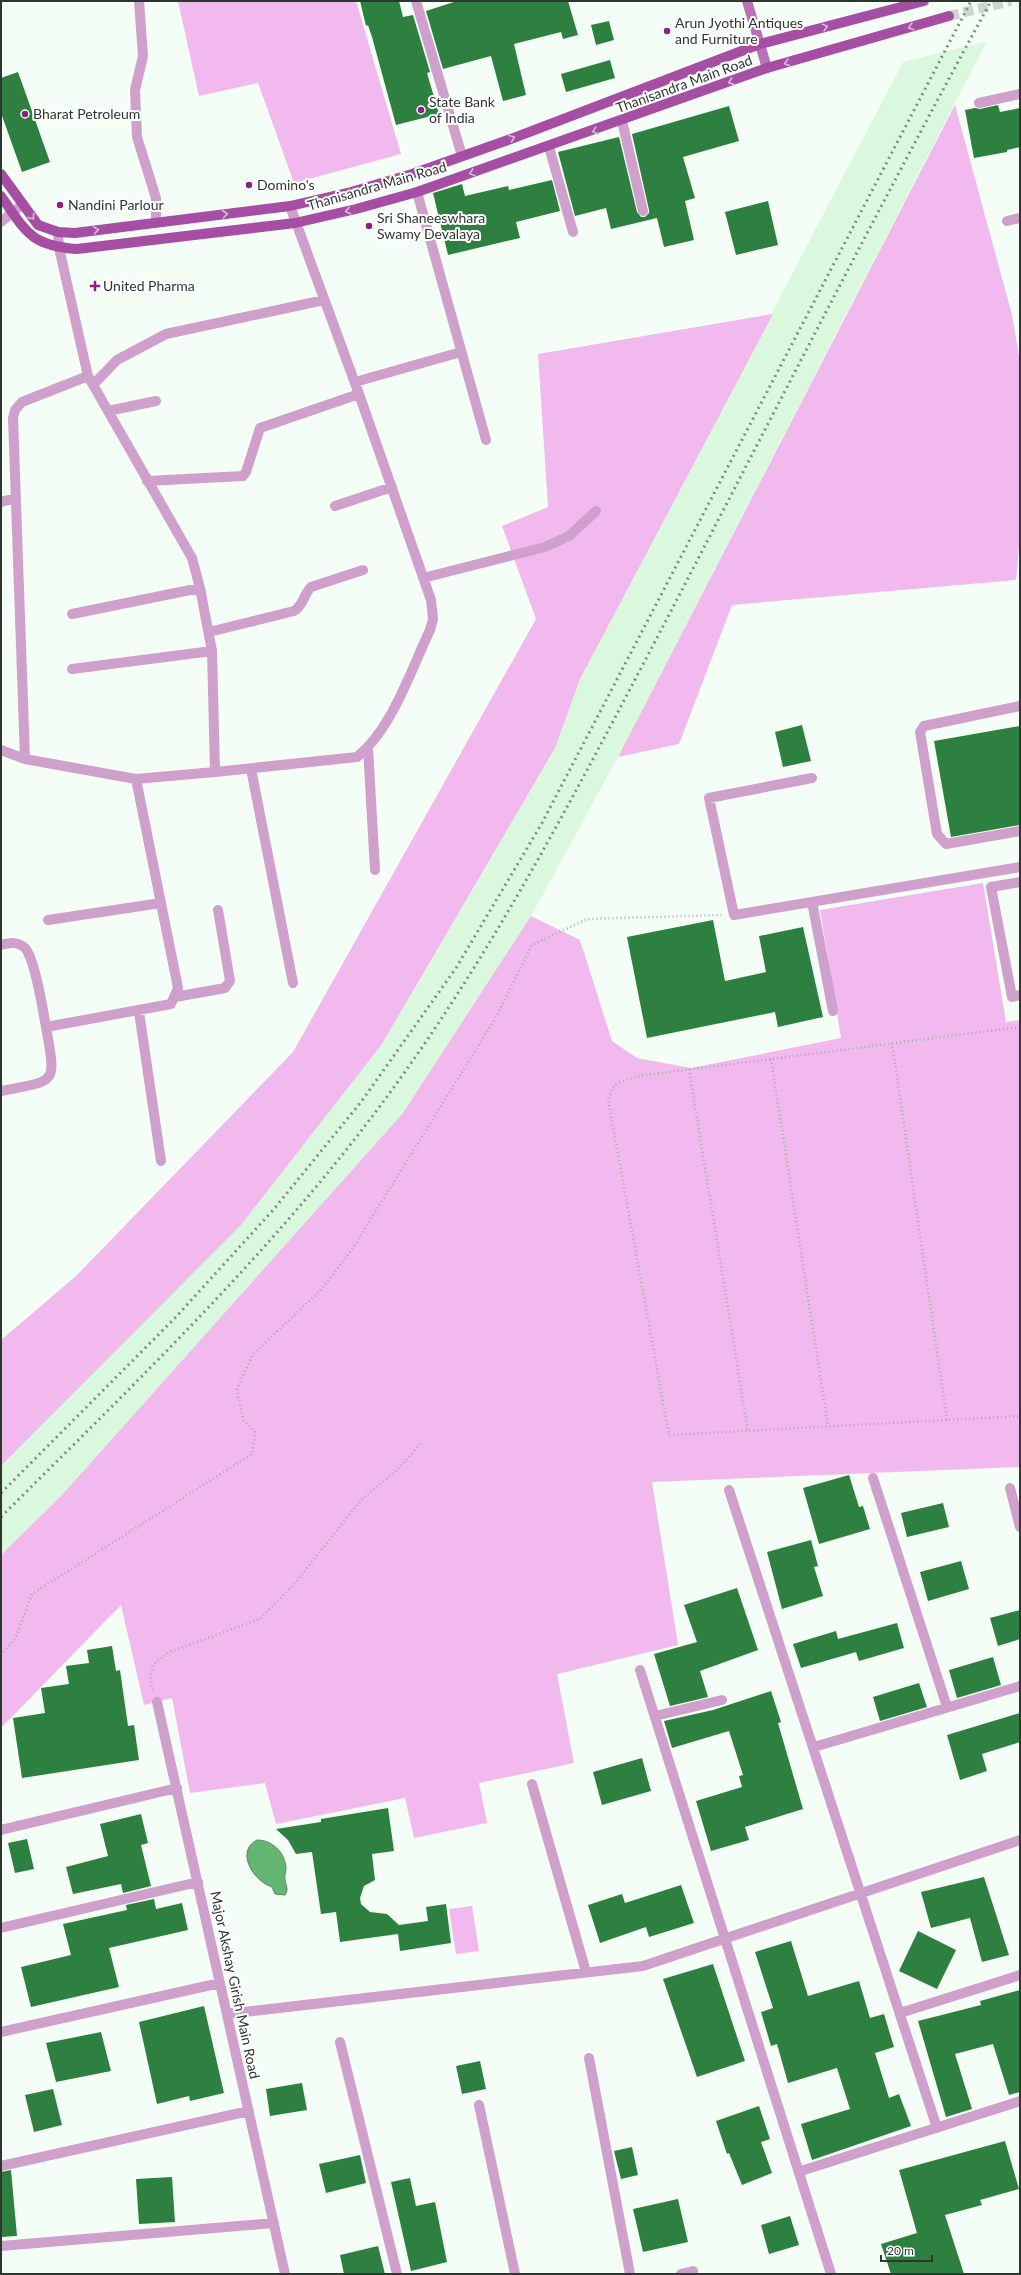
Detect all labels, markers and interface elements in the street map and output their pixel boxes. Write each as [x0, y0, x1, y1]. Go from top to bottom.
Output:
place label: Arun Jyothi Antiques and Furniture [675, 14, 803, 47]
one-way arrow [908, 22, 915, 30]
one-way arrow [821, 23, 828, 32]
marker: Arun Jyothi Antiques and Furniture [662, 26, 672, 36]
street label: Thanisandra Main Road [613, 51, 754, 116]
one-way arrow [783, 58, 790, 67]
one-way arrow [727, 77, 734, 85]
place label: State Bank of India [429, 93, 496, 126]
place label: Bharat Petroleum [33, 105, 140, 122]
marker: State Bank of India [416, 105, 426, 115]
marker: Bharat Petroleum [20, 109, 30, 119]
one-way arrow [592, 126, 599, 134]
one-way arrow [509, 135, 516, 143]
street label: Thanisandra Main Road [305, 158, 448, 214]
one-way arrow [469, 168, 476, 177]
place label: Domino's [257, 176, 315, 193]
marker: Domino's [244, 180, 254, 190]
place label: Nandini Parlour [68, 196, 164, 213]
marker: Nandini Parlour [55, 200, 65, 210]
one-way arrow [345, 206, 351, 214]
place label: Sri Shaneeswhara Swamy Devalaya [377, 209, 485, 242]
one-way arrow [222, 210, 228, 219]
one-way arrow [28, 213, 35, 220]
marker: Sri Shaneeswhara Swamy Devalaya [364, 221, 374, 231]
one-way arrow [93, 226, 99, 235]
place label: United Pharma [103, 277, 195, 294]
marker: United Pharma [90, 281, 100, 291]
street label: Major Akshay Girish Main Road [207, 1889, 264, 2080]
scale bar [881, 2237, 932, 2263]
text: 20 m [887, 2243, 914, 2258]

